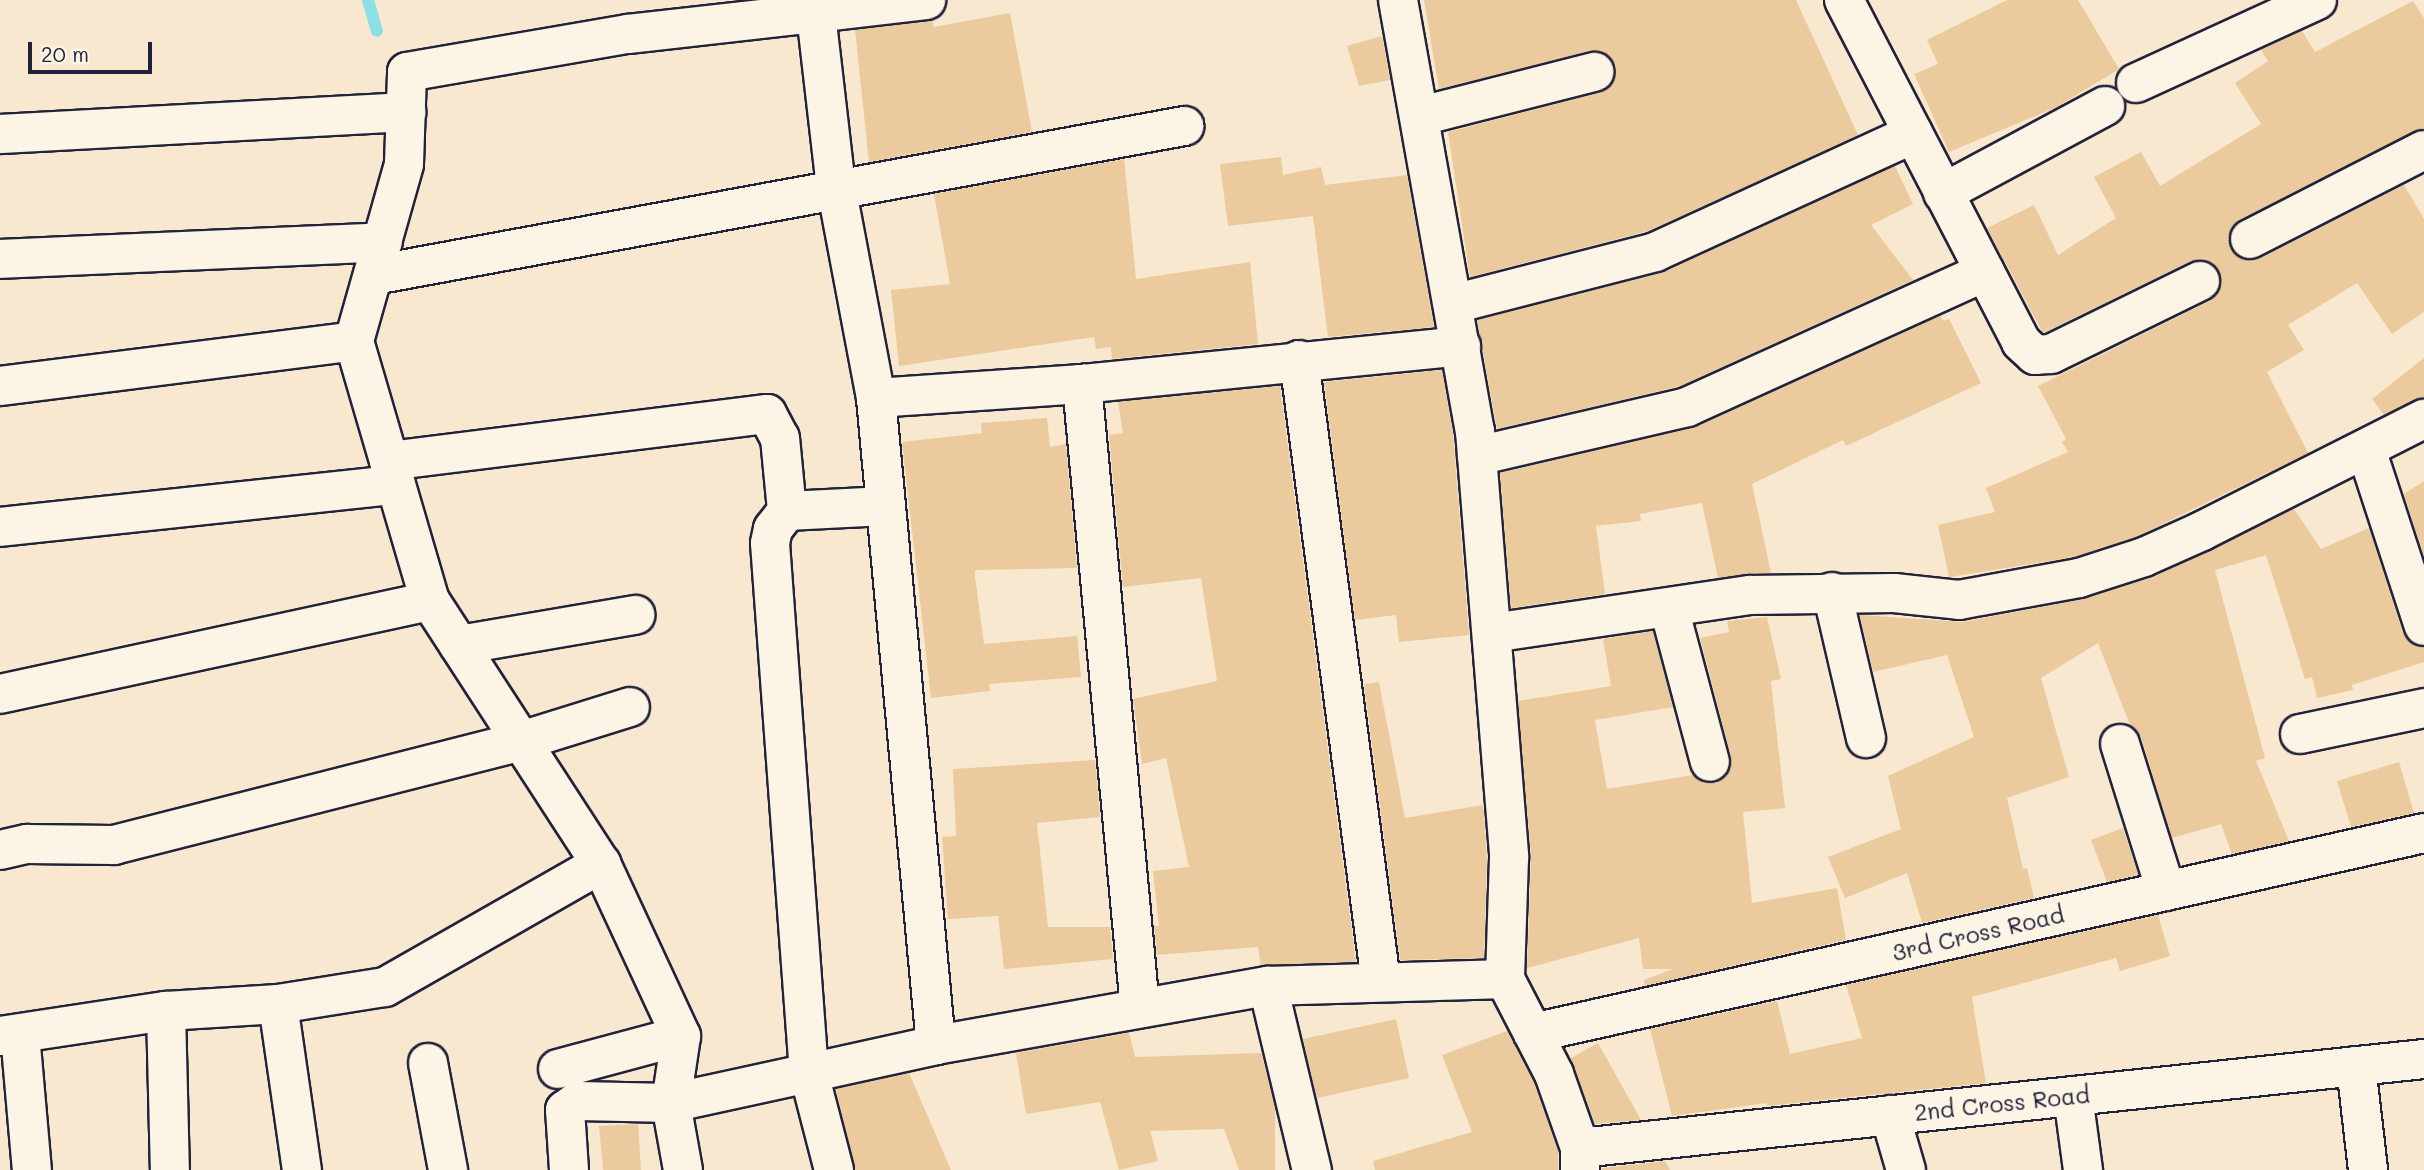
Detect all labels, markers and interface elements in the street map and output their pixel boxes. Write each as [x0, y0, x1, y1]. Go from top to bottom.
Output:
scale bar [32, 28, 156, 72]
text: 20 m [41, 40, 89, 67]
street label: 3rd Cross Road [1889, 900, 2067, 966]
street label: 2nd Cross Road [1913, 1080, 2091, 1126]

